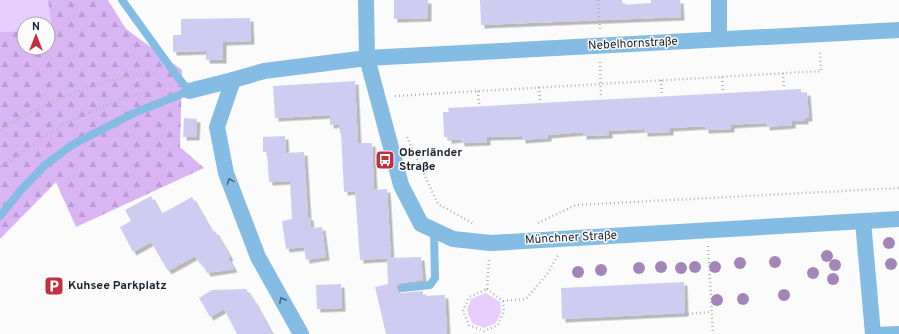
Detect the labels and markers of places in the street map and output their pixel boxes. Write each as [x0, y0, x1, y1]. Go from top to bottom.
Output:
place label: Oberländer Straße [399, 145, 462, 175]
bus stop icon: Oberländer Straße [374, 149, 396, 171]
parking icon: Kuhsee Parkplatz [43, 275, 65, 297]
place label: Kuhsee Parkplatz [68, 278, 167, 294]

